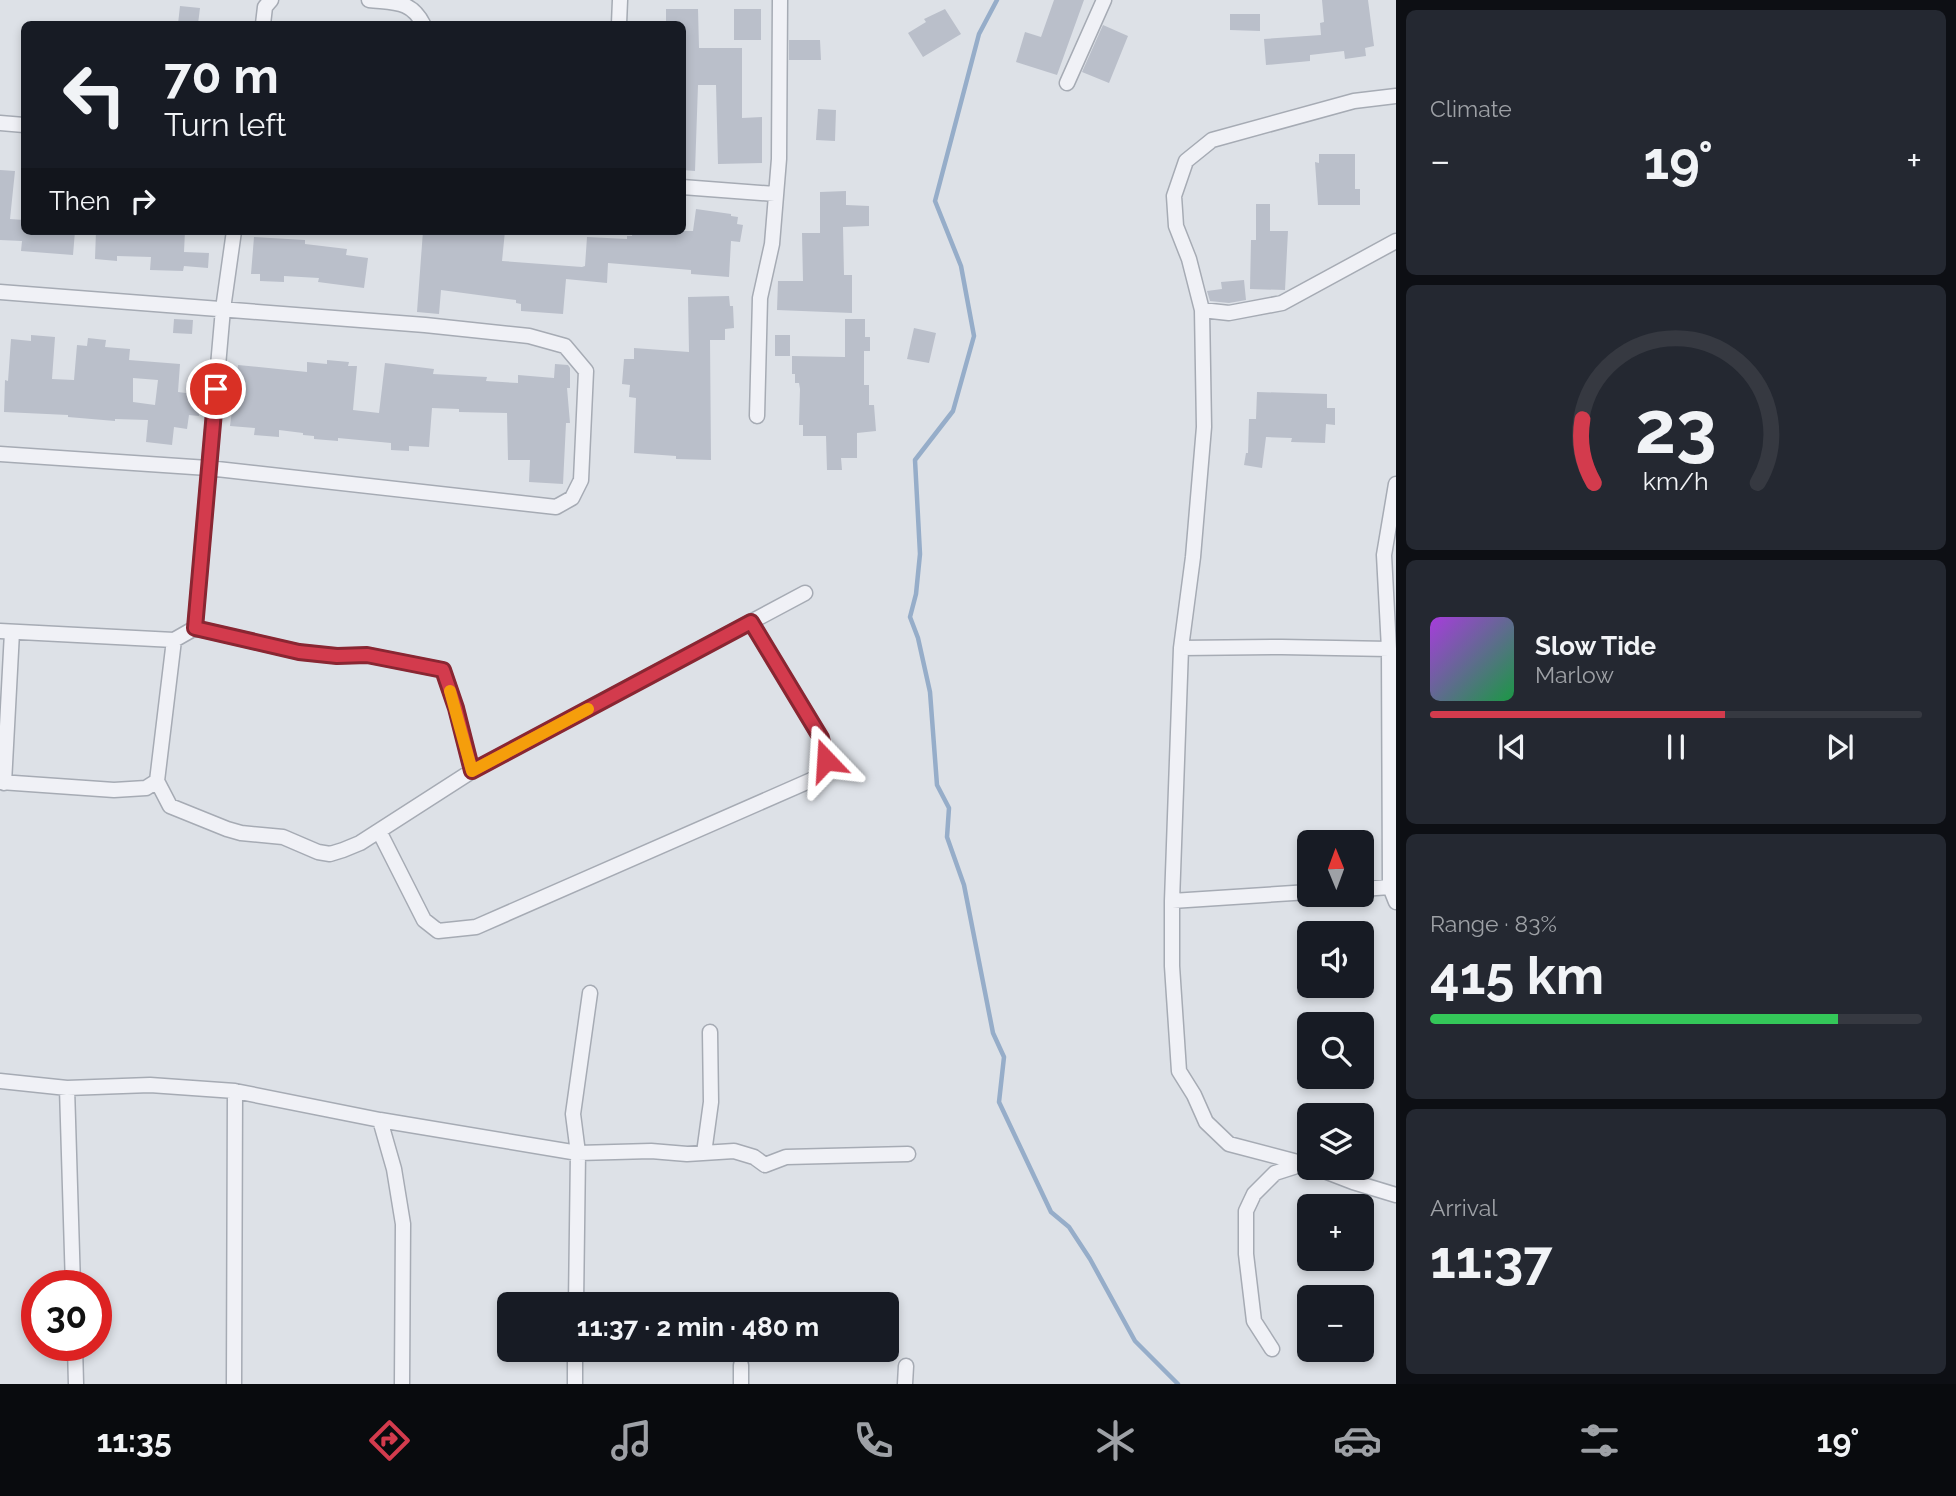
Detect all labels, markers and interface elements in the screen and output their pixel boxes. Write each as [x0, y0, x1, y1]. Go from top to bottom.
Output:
text: 70 m [164, 47, 279, 104]
icon: left [49, 49, 140, 140]
text: Climate [1430, 95, 1512, 122]
text: Turn left [164, 106, 286, 143]
text: 19° [1644, 130, 1713, 191]
text: − [1430, 138, 1450, 183]
text: + [1906, 138, 1922, 183]
icon: right [124, 182, 162, 220]
text: Then [49, 186, 110, 216]
pin [186, 359, 246, 419]
icon: arrive [197, 370, 235, 408]
text: 23 [1635, 386, 1717, 471]
text: km/h [1643, 466, 1709, 496]
text: Slow Tide [1535, 631, 1656, 661]
text: Marlow [1535, 661, 1614, 688]
position arrow [789, 723, 863, 797]
icon: previous [1493, 728, 1531, 766]
icon: pause [1657, 728, 1695, 766]
icon: next [1821, 728, 1859, 766]
north arrow [1297, 830, 1374, 906]
map controls [1297, 830, 1374, 1362]
text: Range · 83% [1430, 910, 1557, 937]
button: sound [1297, 921, 1374, 998]
text: 415 km [1430, 945, 1604, 1006]
button: search [1297, 1012, 1374, 1089]
button: layers [1297, 1103, 1374, 1180]
button: + [1297, 1194, 1374, 1271]
text: Arrival [1430, 1194, 1497, 1221]
text: 11:37 [1430, 1229, 1552, 1290]
speed limit sign: 30 [21, 1270, 112, 1361]
button: − [1297, 1285, 1374, 1362]
text: 11:37 · 2 min · 480 m [577, 1312, 819, 1342]
icon: directions [365, 1416, 414, 1465]
icon: music [607, 1416, 656, 1465]
icon: phone [849, 1416, 898, 1465]
icon: climate [1091, 1416, 1140, 1465]
icon: car [1333, 1416, 1382, 1465]
icon: filters [1575, 1416, 1624, 1465]
text: 11:35 [97, 1422, 172, 1459]
text: 19° [1817, 1422, 1860, 1459]

